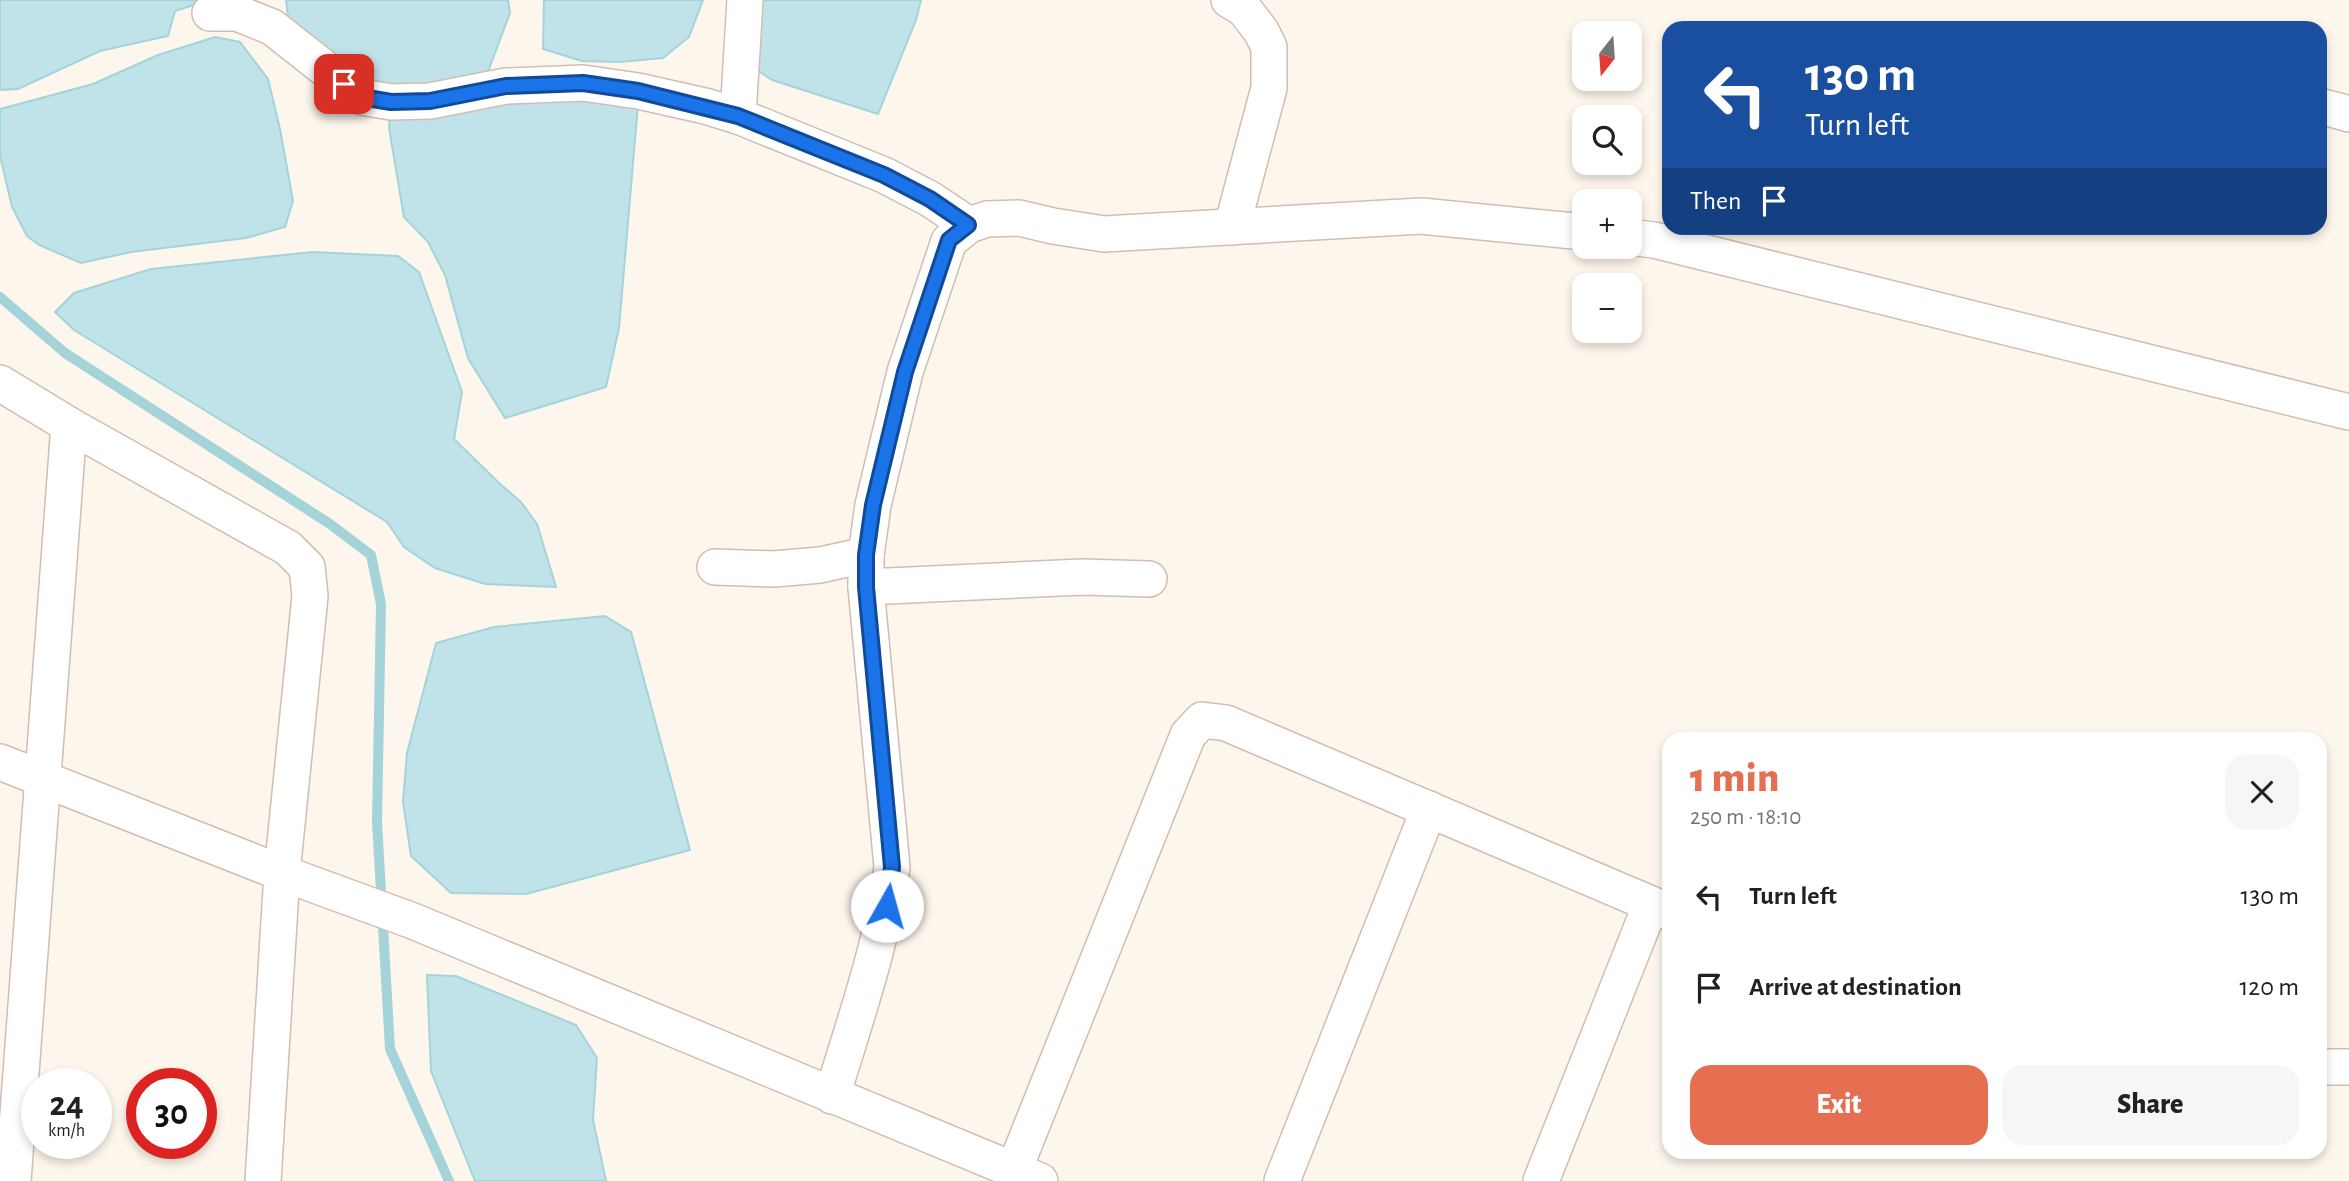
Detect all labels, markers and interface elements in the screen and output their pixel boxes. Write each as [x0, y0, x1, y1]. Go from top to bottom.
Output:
north arrow [1572, 21, 1642, 91]
map controls [1572, 21, 1642, 343]
icon: left [1690, 49, 1781, 140]
text: 130 m [1805, 51, 1916, 100]
pin [314, 54, 374, 114]
icon: arrive [325, 65, 363, 103]
button: search [1572, 105, 1642, 175]
text: Turn left [1805, 109, 1909, 141]
icon: arrive [1755, 182, 1793, 220]
text: Then [1690, 188, 1741, 214]
button: + [1572, 189, 1642, 259]
button: − [1572, 273, 1642, 343]
button: close [2225, 755, 2299, 829]
text: 1 min [1690, 757, 1779, 799]
text: 250 m · 18:10 [1690, 806, 1801, 829]
position arrow [850, 869, 924, 943]
icon: left [1690, 878, 1728, 916]
text: Turn left [1749, 883, 1837, 909]
text: 130 m [2241, 883, 2299, 909]
icon: arrive [1690, 969, 1728, 1007]
text: Arrive at destination [1749, 974, 1962, 1000]
text: 120 m [2239, 974, 2299, 1000]
button: Exit [1690, 1065, 1988, 1145]
button: Share [2002, 1065, 2299, 1145]
speed limit sign: 30 [126, 1068, 217, 1159]
text: 24 [49, 1087, 84, 1122]
text: km/h [48, 1122, 85, 1140]

